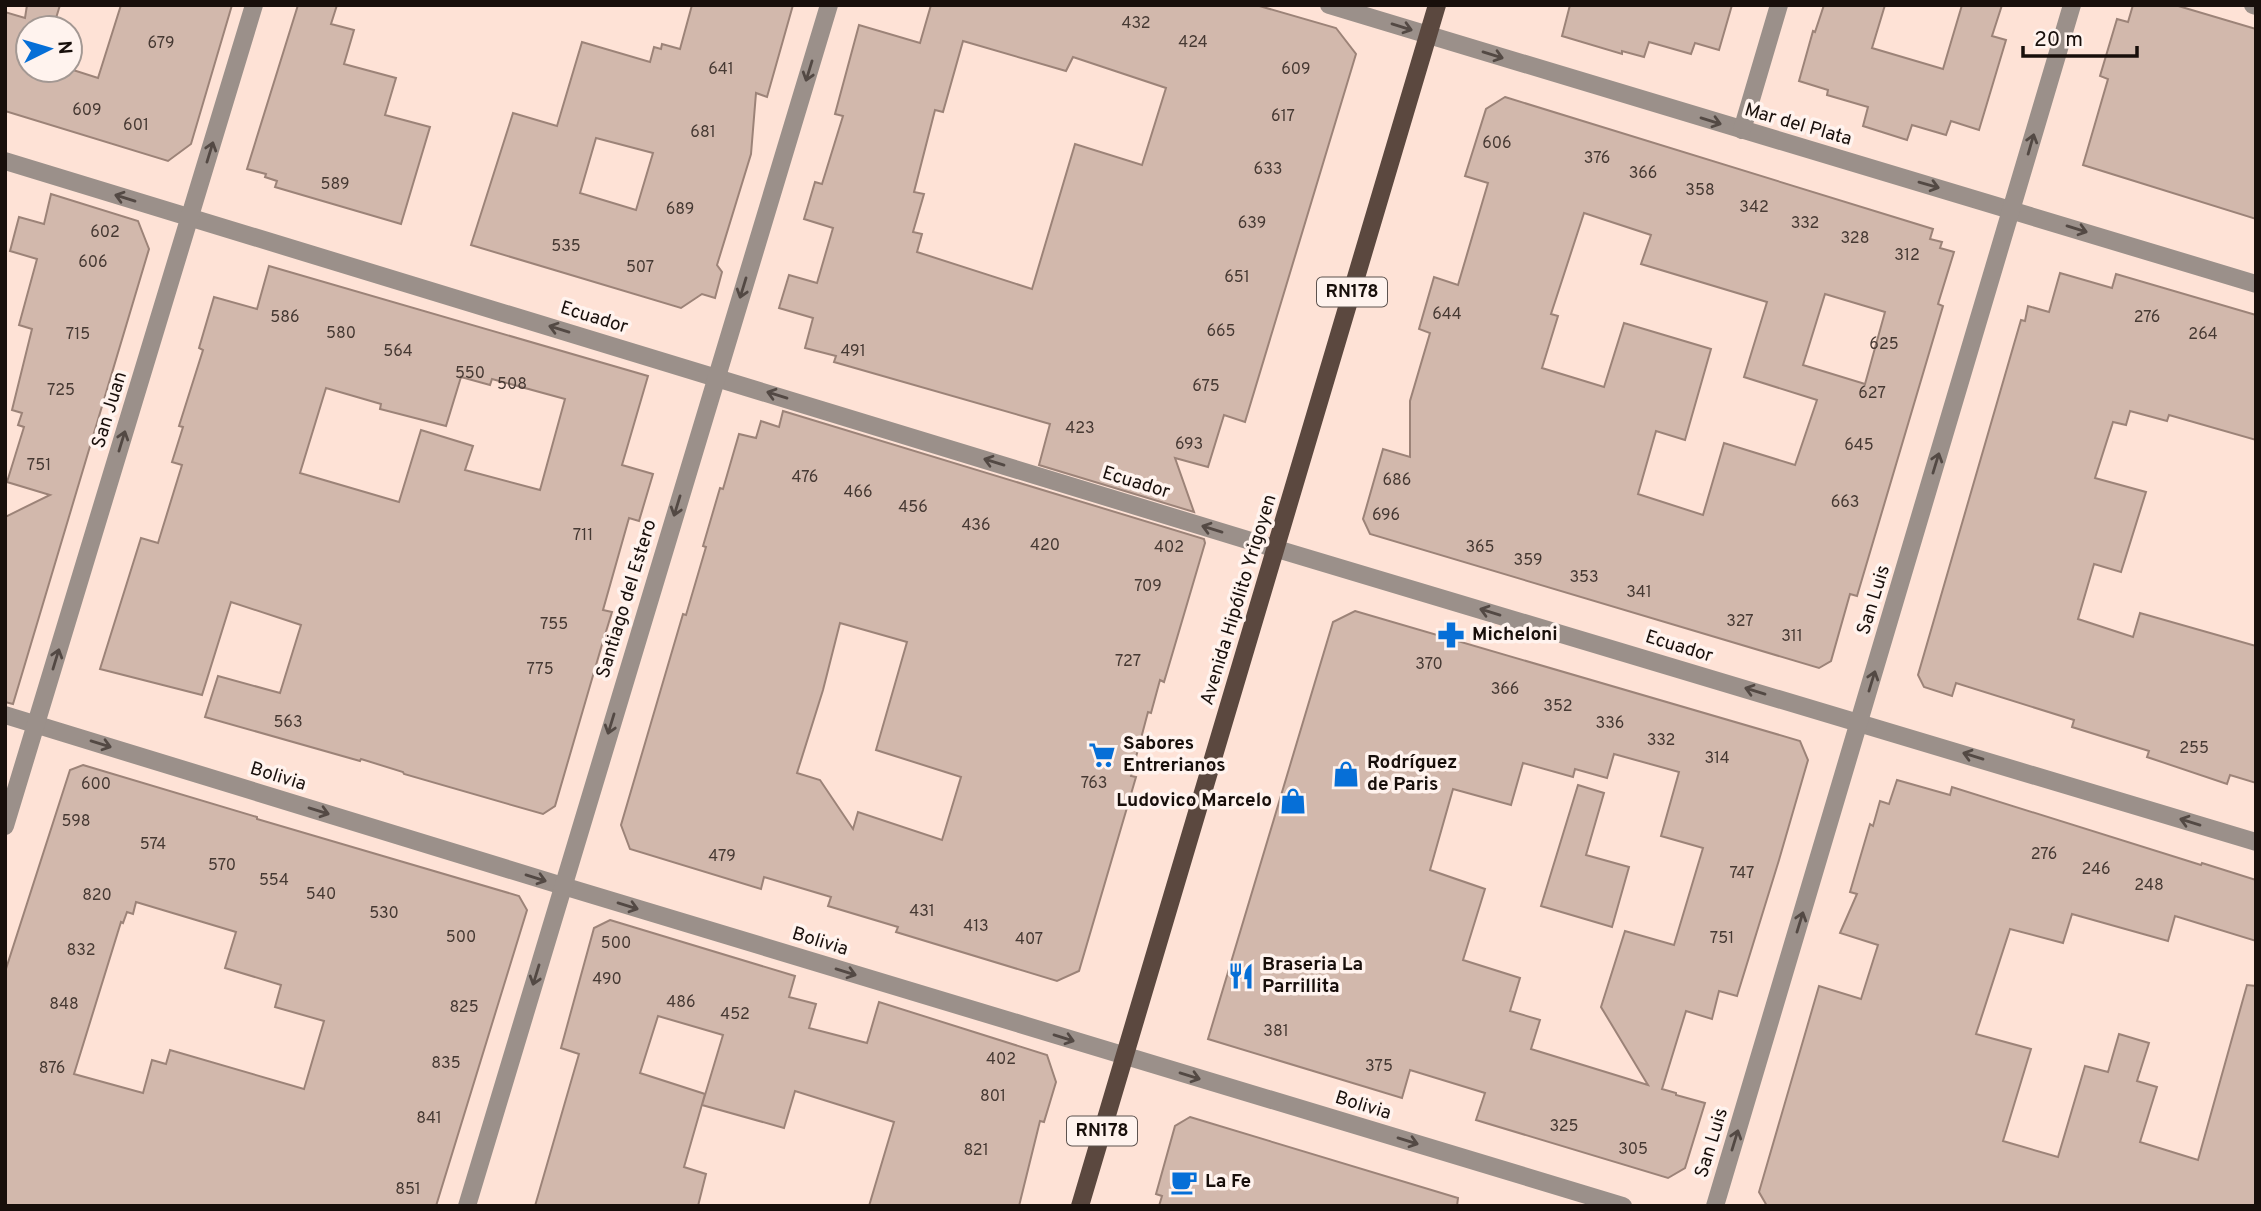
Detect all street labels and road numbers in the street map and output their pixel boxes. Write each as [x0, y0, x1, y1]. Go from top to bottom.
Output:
street label: Mar del Plata [1741, 98, 1855, 152]
road number: RN178 [1317, 278, 1387, 306]
street label: Ecuador [557, 296, 631, 340]
street label: San Juan [87, 369, 133, 451]
street label: Ecuador [1099, 461, 1173, 505]
street label: Avenida Hipólito Yrigoyen [1195, 492, 1283, 708]
street label: Santiago del Estero [591, 517, 663, 681]
street label: San Luis [1852, 562, 1896, 638]
street label: Ecuador [1642, 625, 1716, 669]
street label: Bolivia [247, 757, 309, 797]
street label: Bolivia [789, 922, 851, 962]
street label: Bolivia [1332, 1086, 1394, 1126]
street label: San Luis [1690, 1105, 1734, 1181]
road number: RN178 [1067, 1116, 1137, 1146]

